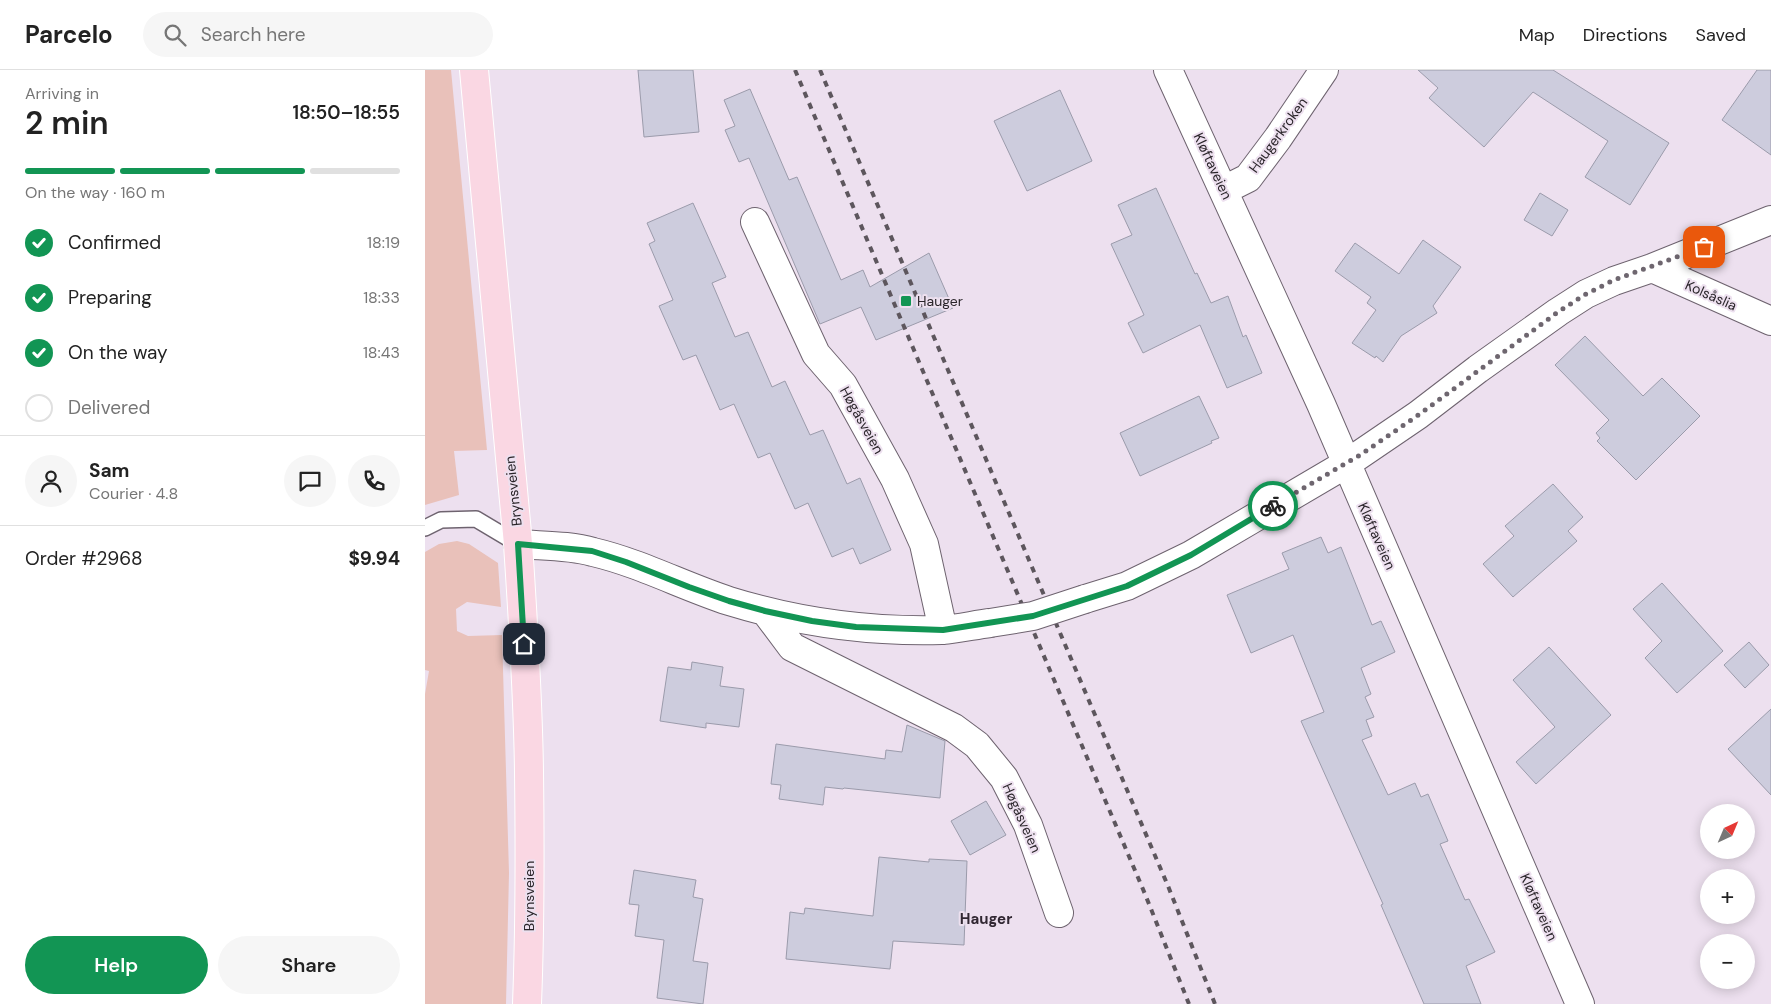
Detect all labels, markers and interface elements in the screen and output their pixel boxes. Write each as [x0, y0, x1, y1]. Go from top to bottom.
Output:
search box [143, 12, 493, 57]
text: Parcelo [25, 19, 113, 50]
icon: search [161, 21, 189, 49]
text: Search here [201, 22, 306, 47]
text: Map [1519, 23, 1555, 47]
text: Directions [1583, 23, 1668, 47]
text: Saved [1696, 23, 1746, 47]
text: Arriving in [25, 83, 99, 104]
street label: Haugerkroken [1245, 94, 1311, 176]
text: 18:50–18:55 [292, 100, 400, 125]
text: 2 min [25, 102, 109, 144]
street label: Kløftaveien [1190, 130, 1236, 202]
text: On the way · 160 m [25, 182, 165, 203]
pin [1683, 226, 1725, 268]
icon: check [25, 229, 53, 257]
text: Confirmed [68, 230, 161, 255]
text: 18:19 [367, 232, 400, 253]
icon: bag [1690, 233, 1718, 261]
street label: Kolsåslia [1682, 276, 1740, 314]
icon: check [25, 284, 53, 312]
text: Preparing [68, 285, 152, 310]
text: 18:33 [363, 287, 400, 308]
place label: Hauger [917, 292, 963, 310]
marker: Hauger [899, 294, 913, 308]
icon: check [25, 339, 53, 367]
text: On the way [68, 340, 168, 365]
text: 18:43 [363, 342, 400, 363]
street label: Høgåsveien [836, 383, 888, 457]
text: Delivered [68, 395, 150, 420]
button: person [25, 455, 77, 507]
button: chat [284, 455, 336, 507]
button: phone [348, 455, 400, 507]
street label: Brynsveien [500, 455, 526, 527]
text: Sam [89, 458, 130, 483]
courier [1248, 481, 1298, 531]
text: Courier · 4.8 [89, 483, 178, 504]
icon: bike [1259, 492, 1287, 520]
street label: Kløftaveien [1354, 500, 1400, 572]
text: Order #2968 [25, 546, 143, 571]
text: $9.94 [348, 546, 400, 571]
pin [503, 623, 545, 665]
icon: home [510, 630, 538, 658]
street label: Høgåsveien [999, 780, 1045, 856]
north arrow [1700, 804, 1755, 859]
map controls [1700, 804, 1755, 989]
street label: Brynsveien [520, 861, 538, 931]
button: + [1700, 869, 1755, 924]
street label: Kløftaveien [1516, 871, 1562, 943]
district label: Hauger [960, 909, 1012, 929]
button: − [1700, 934, 1755, 989]
button: Help [25, 936, 208, 994]
button: Share [218, 936, 400, 994]

